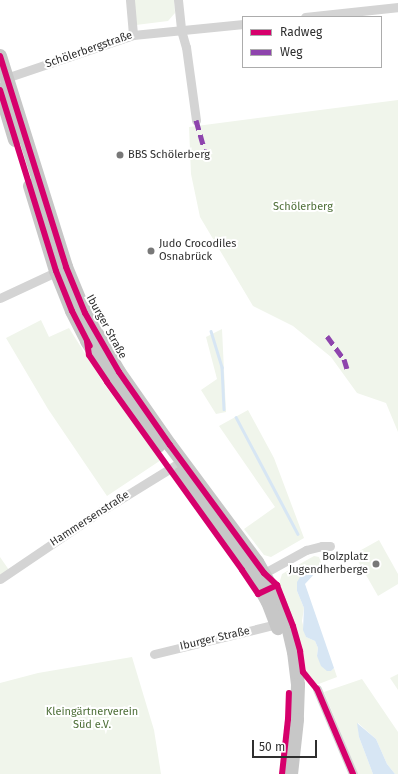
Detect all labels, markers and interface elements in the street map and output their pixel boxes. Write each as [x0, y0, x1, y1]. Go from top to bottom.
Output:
legend [242, 16, 382, 68]
text: Radweg [280, 25, 322, 39]
street label: Schölerbergstraße [44, 29, 134, 71]
text: Weg [280, 45, 303, 59]
place label: BBS Schölerberg [128, 148, 210, 162]
marker: BBS Schölerberg [115, 150, 125, 160]
park label: Schölerberg [273, 200, 333, 214]
place label: Judo Crocodiles Osnabrück [159, 238, 236, 264]
marker: Judo Crocodiles Osnabrück [146, 246, 156, 256]
street label: Iburger Straße [83, 293, 129, 361]
street label: Hammersenstraße [48, 489, 132, 549]
place label: Bolzplatz Jugendherberge [289, 551, 368, 577]
marker: Bolzplatz Jugendherberge [371, 559, 381, 569]
street label: Iburger Straße [179, 625, 251, 653]
park label: Kleingärtnerverein Süd e.V. [46, 706, 138, 732]
scale bar [254, 732, 319, 758]
text: 50 m [259, 740, 285, 754]

